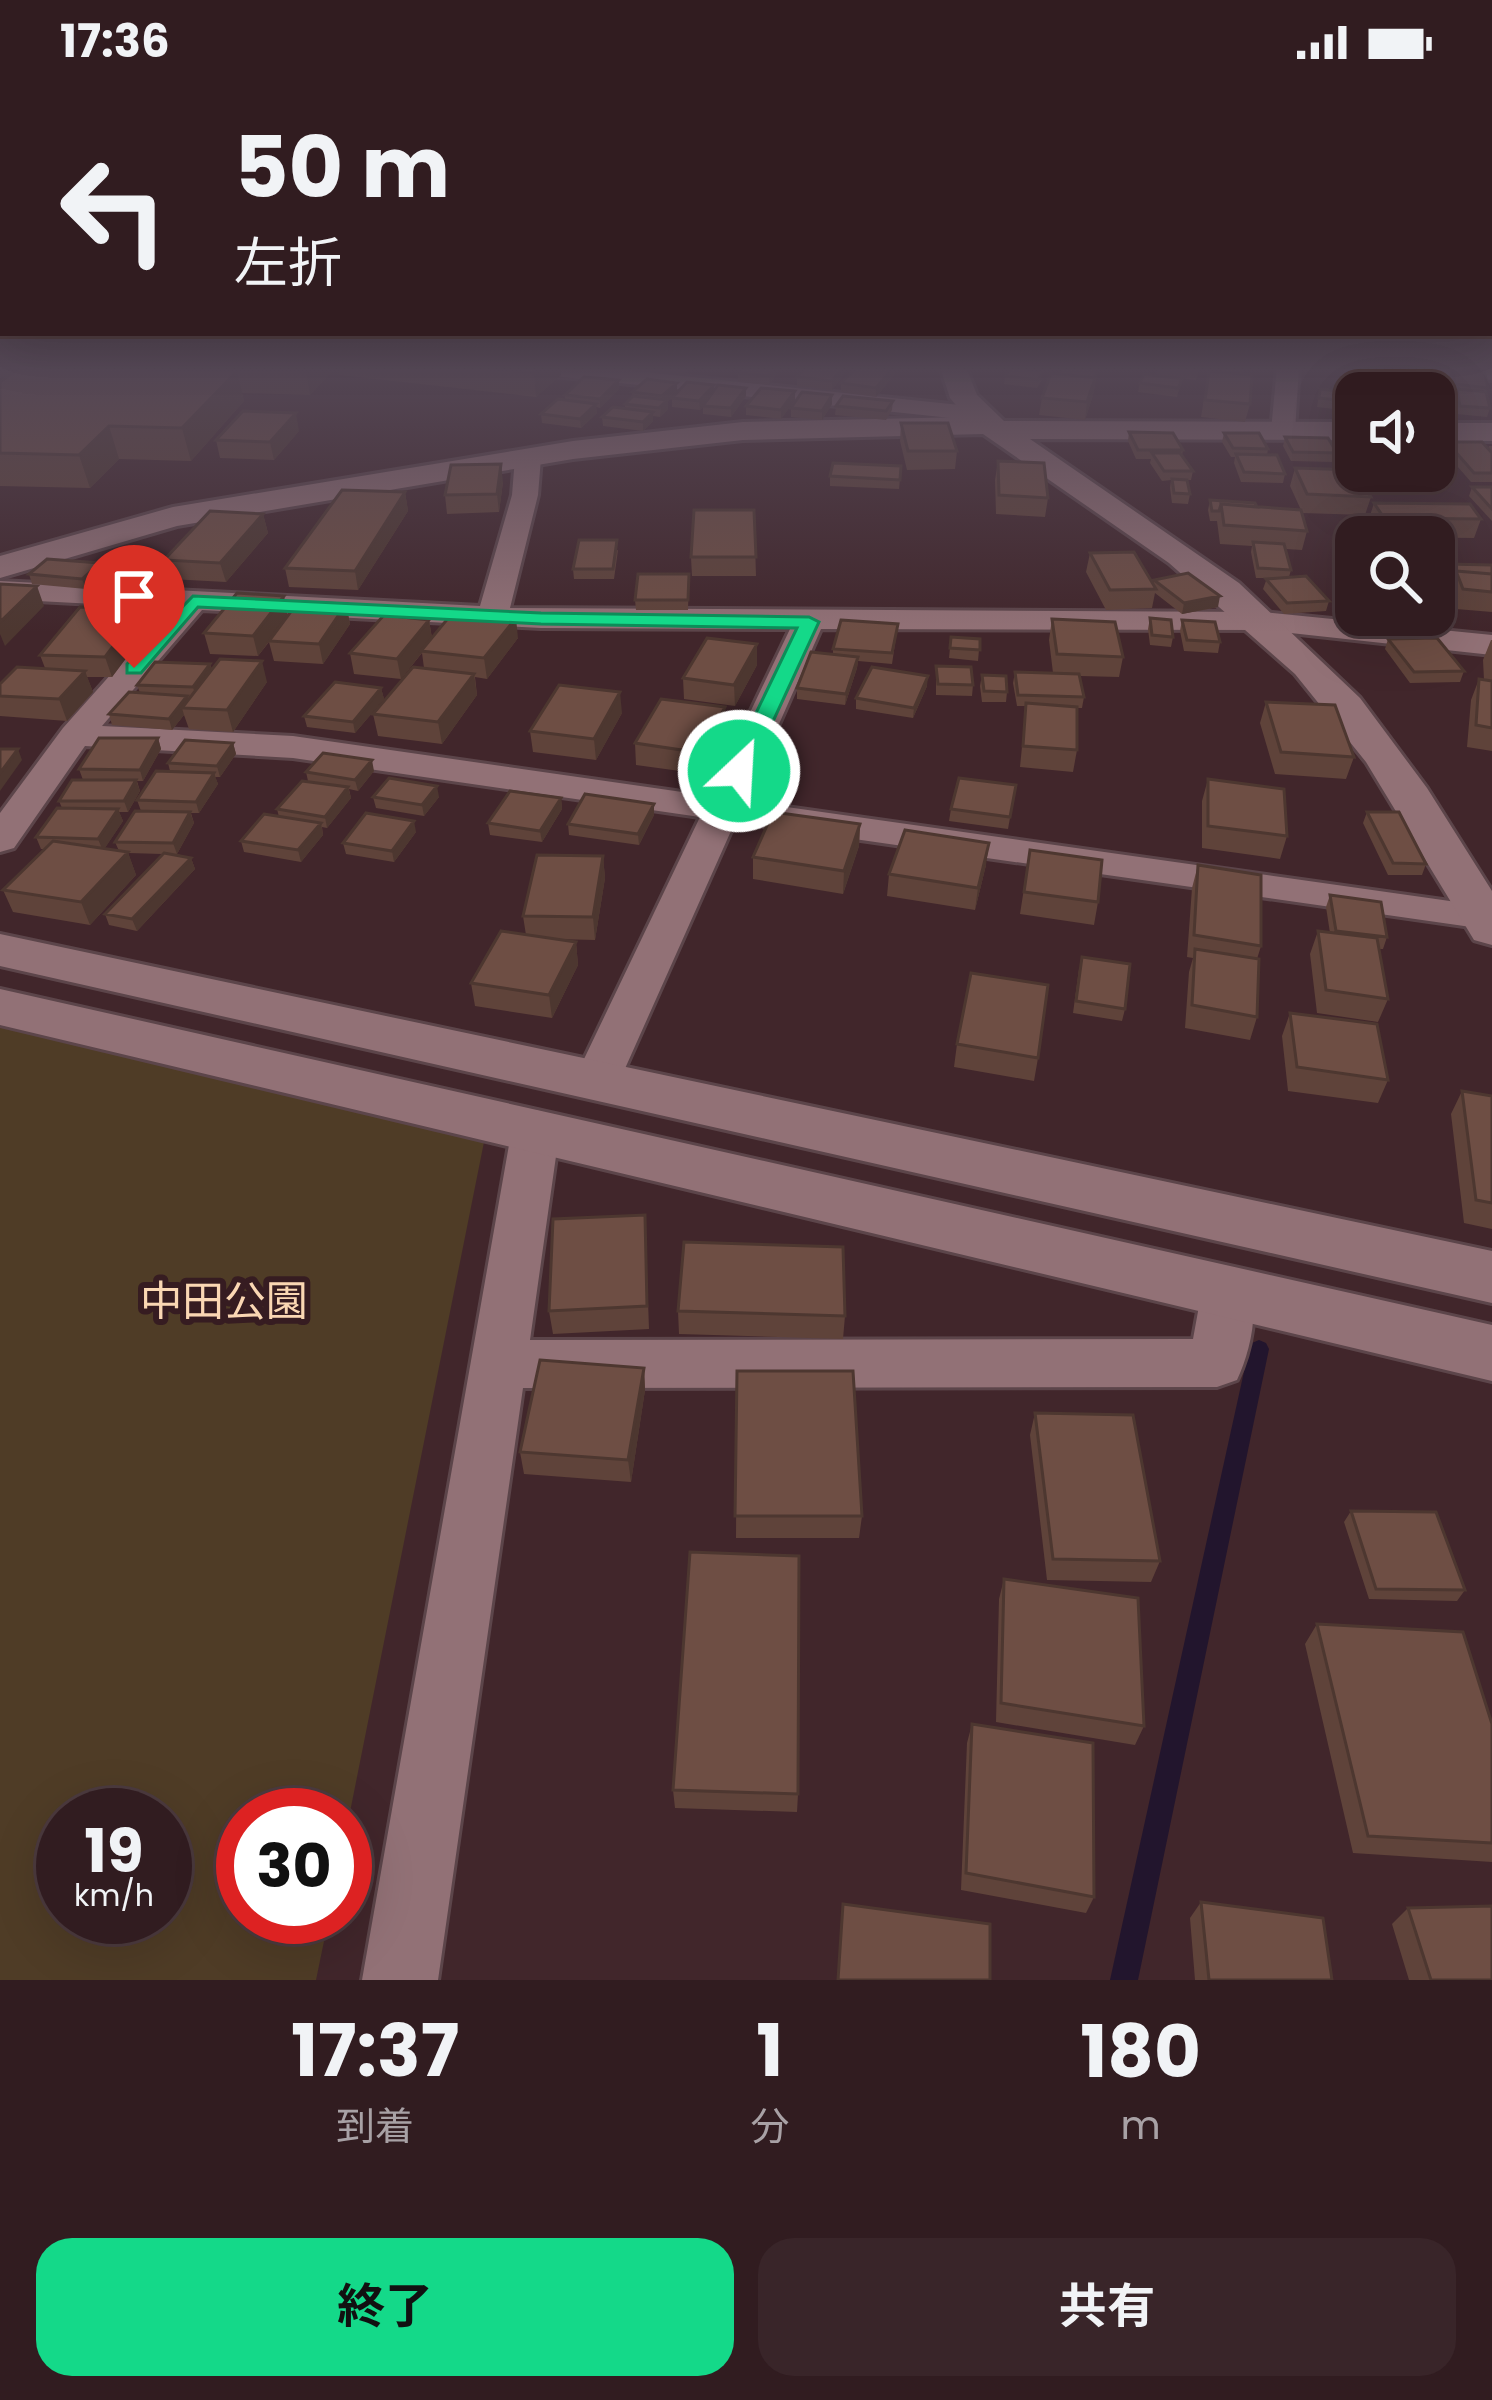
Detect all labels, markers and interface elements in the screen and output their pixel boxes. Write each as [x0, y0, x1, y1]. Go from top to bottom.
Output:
text: 17:36 [60, 10, 170, 73]
text: 50 m [234, 109, 450, 226]
icon: left [36, 132, 192, 288]
text: 左折 [234, 225, 342, 301]
map controls [1335, 372, 1455, 636]
button: sound [1335, 372, 1455, 492]
button: search [1335, 516, 1455, 636]
pin [83, 545, 185, 668]
icon: arrive [101, 563, 167, 629]
position arrow [676, 708, 802, 834]
park label: 中田公園 [140, 1272, 308, 1331]
speed limit sign: 30 [216, 1788, 372, 1944]
text: 19 [84, 1809, 144, 1893]
text: km/h [74, 1874, 154, 1917]
text: 17:37 [291, 2000, 459, 2101]
text: 1 [756, 2000, 783, 2101]
text: 180 [1080, 2001, 1201, 2102]
text: m [1120, 2098, 1161, 2153]
text: 到着 [336, 2099, 414, 2154]
text: 分 [750, 2099, 789, 2154]
button: 終了 [36, 2238, 734, 2376]
button: 共有 [758, 2238, 1456, 2376]

